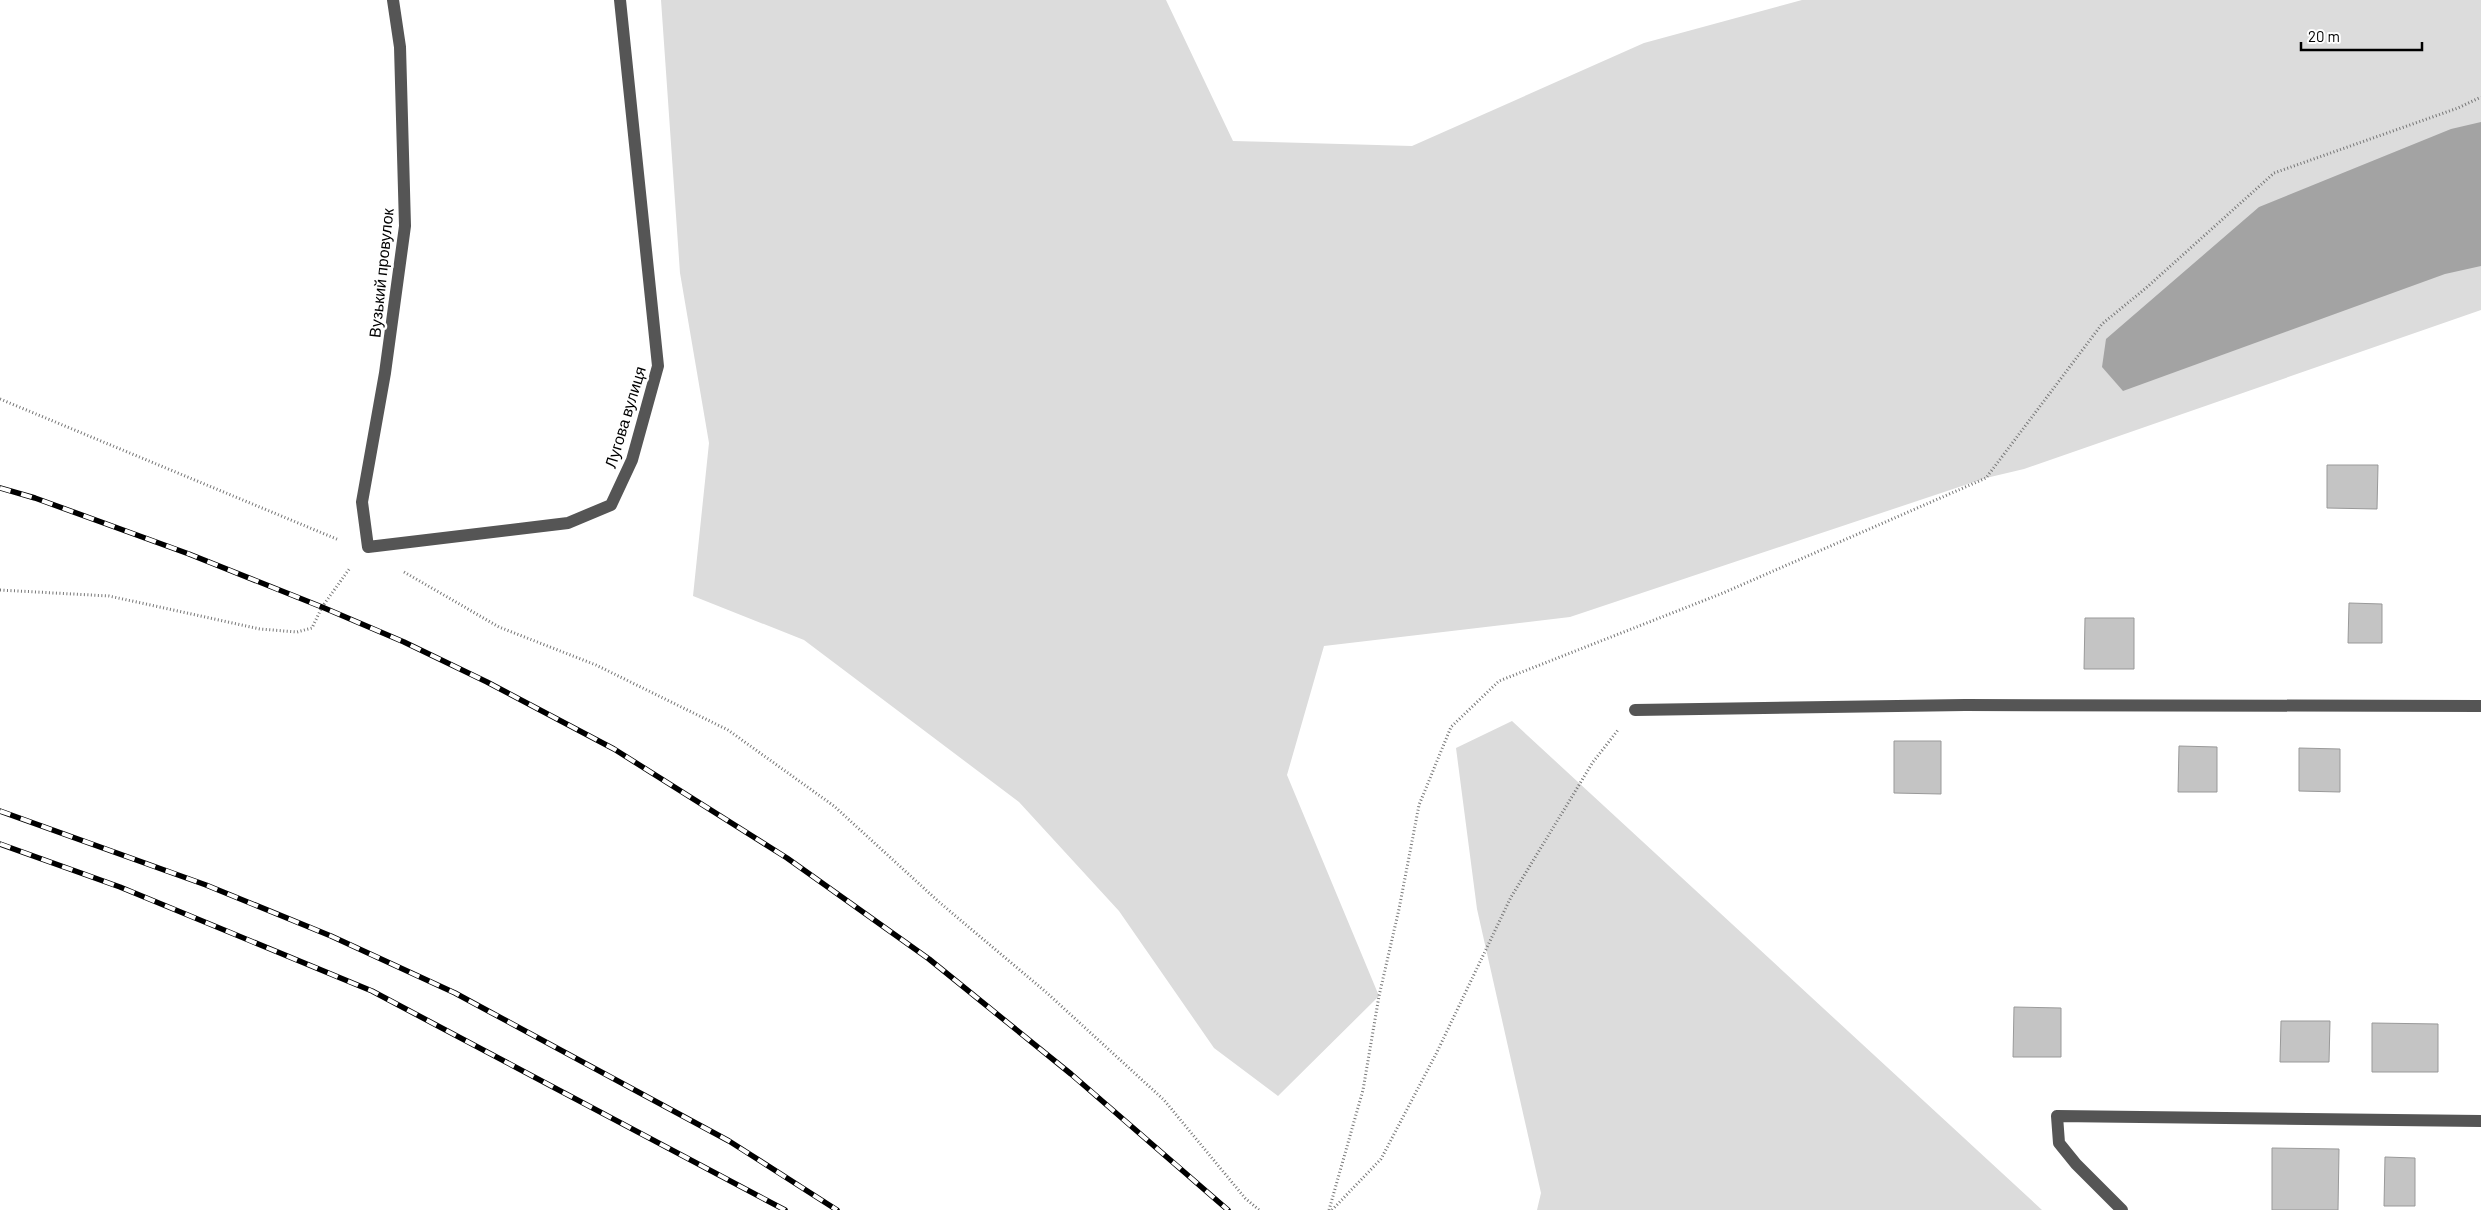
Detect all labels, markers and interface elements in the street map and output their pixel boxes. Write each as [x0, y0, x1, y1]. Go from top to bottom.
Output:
scale bar [2301, 20, 2422, 52]
text: 20 m [2308, 27, 2340, 45]
street label: Вузький провулок [364, 206, 397, 339]
street label: Лугова вулиця [600, 364, 649, 470]

